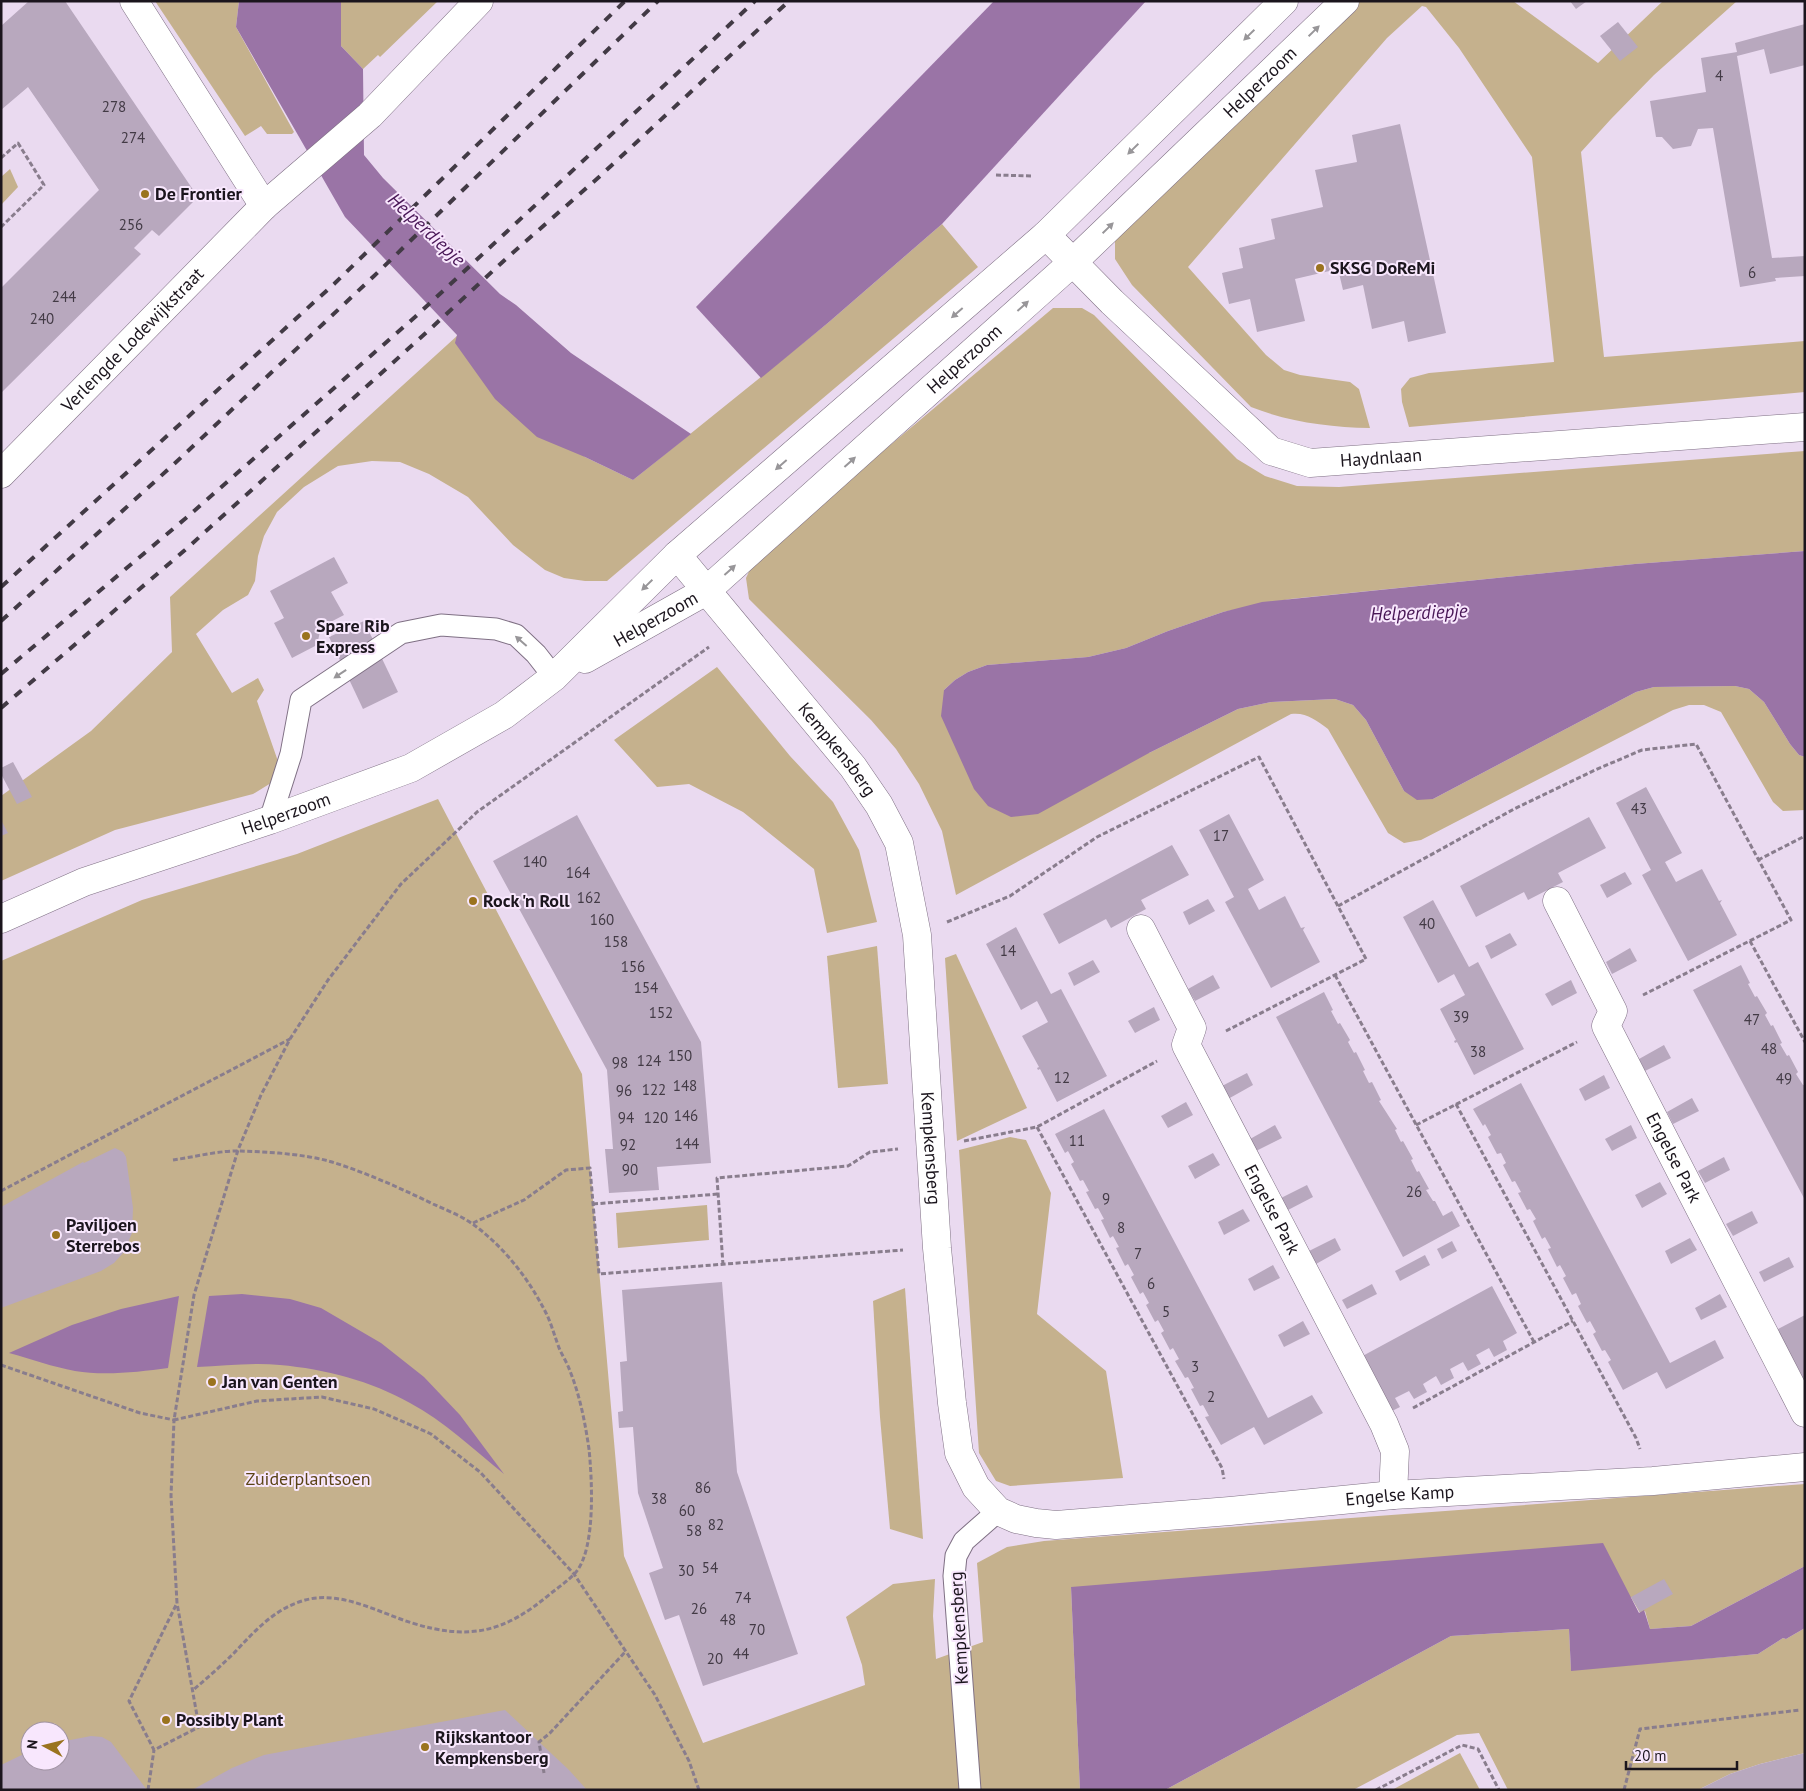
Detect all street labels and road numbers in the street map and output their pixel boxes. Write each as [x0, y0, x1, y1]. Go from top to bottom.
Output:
street label: Helperzoom [1218, 42, 1301, 123]
street label: Verlengde Lodewijkstraat [56, 262, 208, 417]
street label: Helperzoom [922, 319, 1007, 399]
street label: Haydnlaan [1339, 443, 1423, 472]
street label: Helperzoom [609, 586, 702, 652]
street label: Kempkensberg [793, 698, 882, 801]
street label: Helperzoom [238, 787, 334, 840]
street label: Kempkensberg [916, 1091, 946, 1206]
street label: Engelse Park [1641, 1108, 1707, 1207]
street label: Engelse Park [1239, 1160, 1306, 1258]
street label: Engelse Kamp [1344, 1480, 1455, 1511]
street label: Kempkensberg [944, 1571, 973, 1685]

